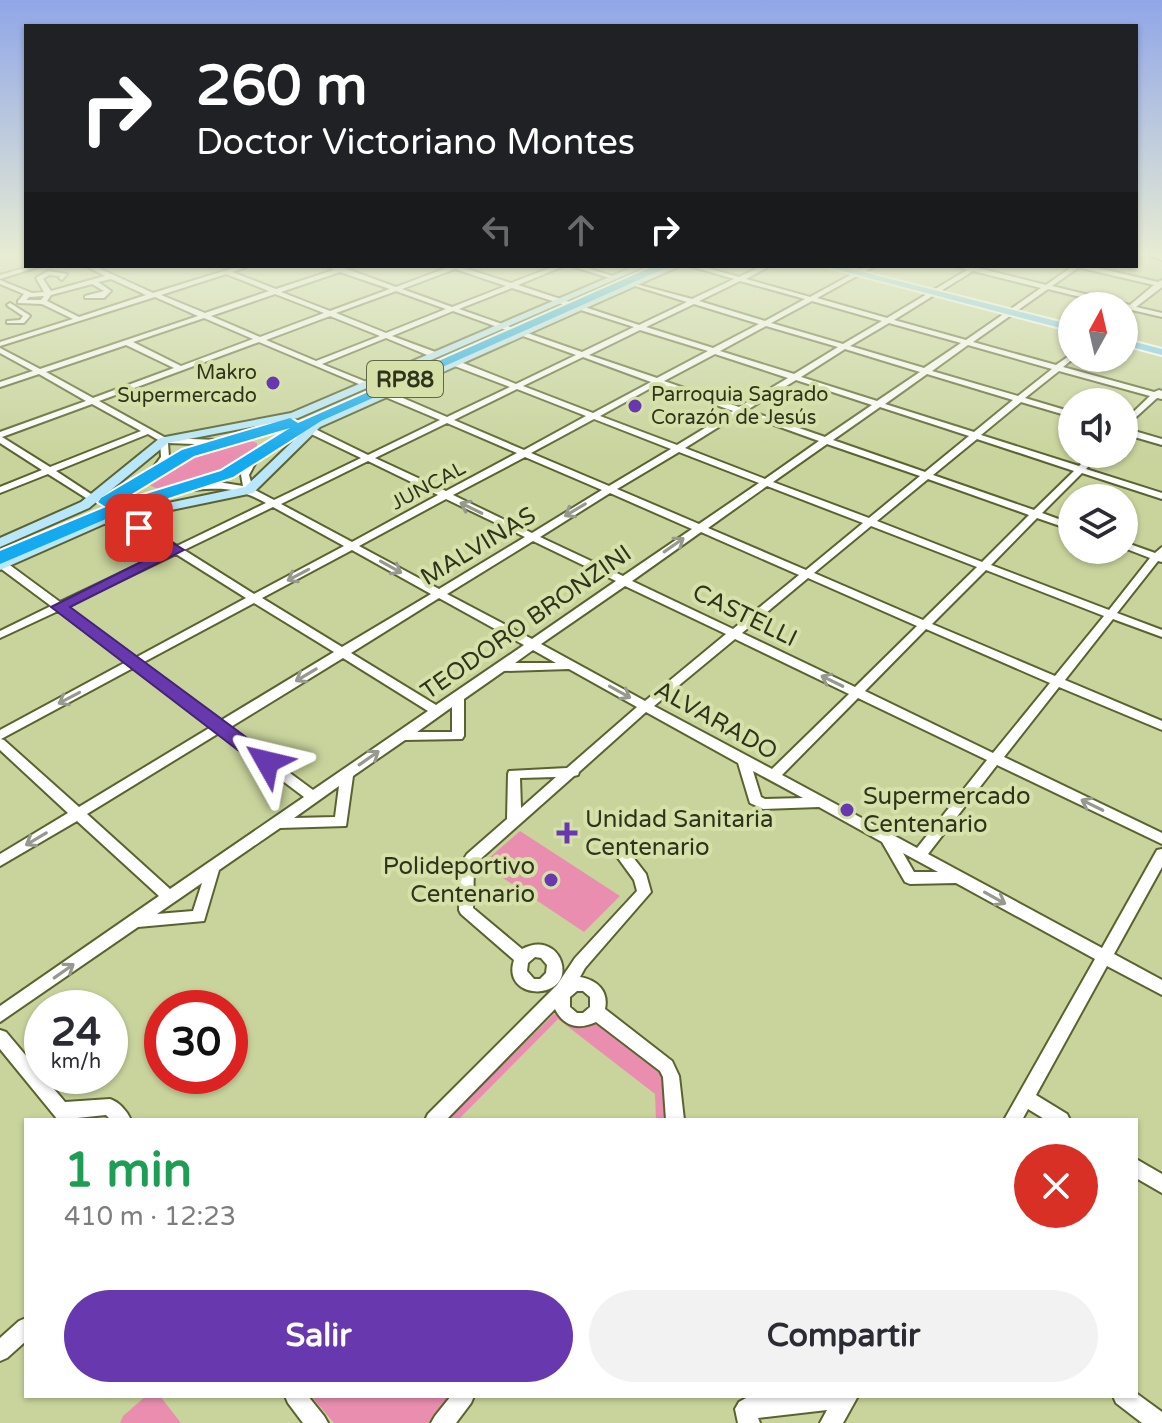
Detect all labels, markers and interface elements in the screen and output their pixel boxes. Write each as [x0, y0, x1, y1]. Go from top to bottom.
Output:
text: 260 m [196, 53, 367, 120]
icon: right [64, 56, 168, 160]
text: Doctor Victoriano Montes [196, 121, 635, 164]
icon: left [475, 208, 519, 252]
icon: ahead [559, 208, 603, 252]
icon: right [643, 208, 687, 252]
north arrow [1058, 292, 1138, 372]
map controls [1058, 292, 1138, 564]
place label: Makro Supermercado [117, 361, 257, 408]
road number: RP88 [367, 361, 443, 397]
marker: Makro Supermercado [264, 374, 282, 392]
place label: Parroquia Sagrado Corazón de Jesús [651, 383, 828, 430]
button: sound [1058, 388, 1138, 468]
marker: Parroquia Sagrado Corazón de Jesús [626, 397, 644, 415]
street label: JUNCAL [387, 456, 470, 515]
button: layers [1058, 484, 1138, 564]
pin [105, 494, 173, 562]
one-way arrow [460, 500, 484, 515]
street label: MALVINAS [415, 501, 541, 592]
one-way arrow [565, 502, 587, 519]
icon: arrive [117, 506, 161, 550]
one-way arrow [663, 537, 685, 553]
street label: TEODORO BRONZINI [415, 539, 637, 706]
one-way arrow [379, 560, 403, 576]
one-way arrow [287, 567, 311, 583]
street label: CASTELLI [688, 578, 802, 653]
one-way arrow [295, 667, 318, 683]
one-way arrow [820, 673, 844, 688]
street label: ALVARADO [649, 675, 783, 766]
one-way arrow [607, 685, 631, 700]
one-way arrow [58, 690, 82, 706]
position arrow [225, 720, 309, 804]
one-way arrow [358, 750, 380, 766]
place label: Supermercado Centenario [863, 782, 1031, 839]
one-way arrow [1080, 797, 1104, 812]
marker: Supermercado Centenario [838, 801, 856, 819]
place label: Unidad Sanitaria Centenario [585, 805, 774, 862]
marker: Unidad Sanitaria Centenario [556, 822, 578, 844]
one-way arrow [25, 831, 48, 847]
place label: Polideportivo Centenario [383, 852, 535, 909]
marker: Polideportivo Centenario [542, 871, 560, 889]
one-way arrow [983, 890, 1006, 906]
one-way arrow [53, 963, 74, 980]
speed limit sign: 30 [144, 990, 248, 1094]
text: 24 [51, 1008, 101, 1056]
text: km/h [51, 1050, 101, 1074]
text: 1 min [64, 1142, 192, 1200]
button: close [1014, 1144, 1098, 1228]
text: 410 m · 12:23 [64, 1201, 236, 1232]
button: Salir [64, 1290, 573, 1382]
button: Compartir [589, 1290, 1098, 1382]

